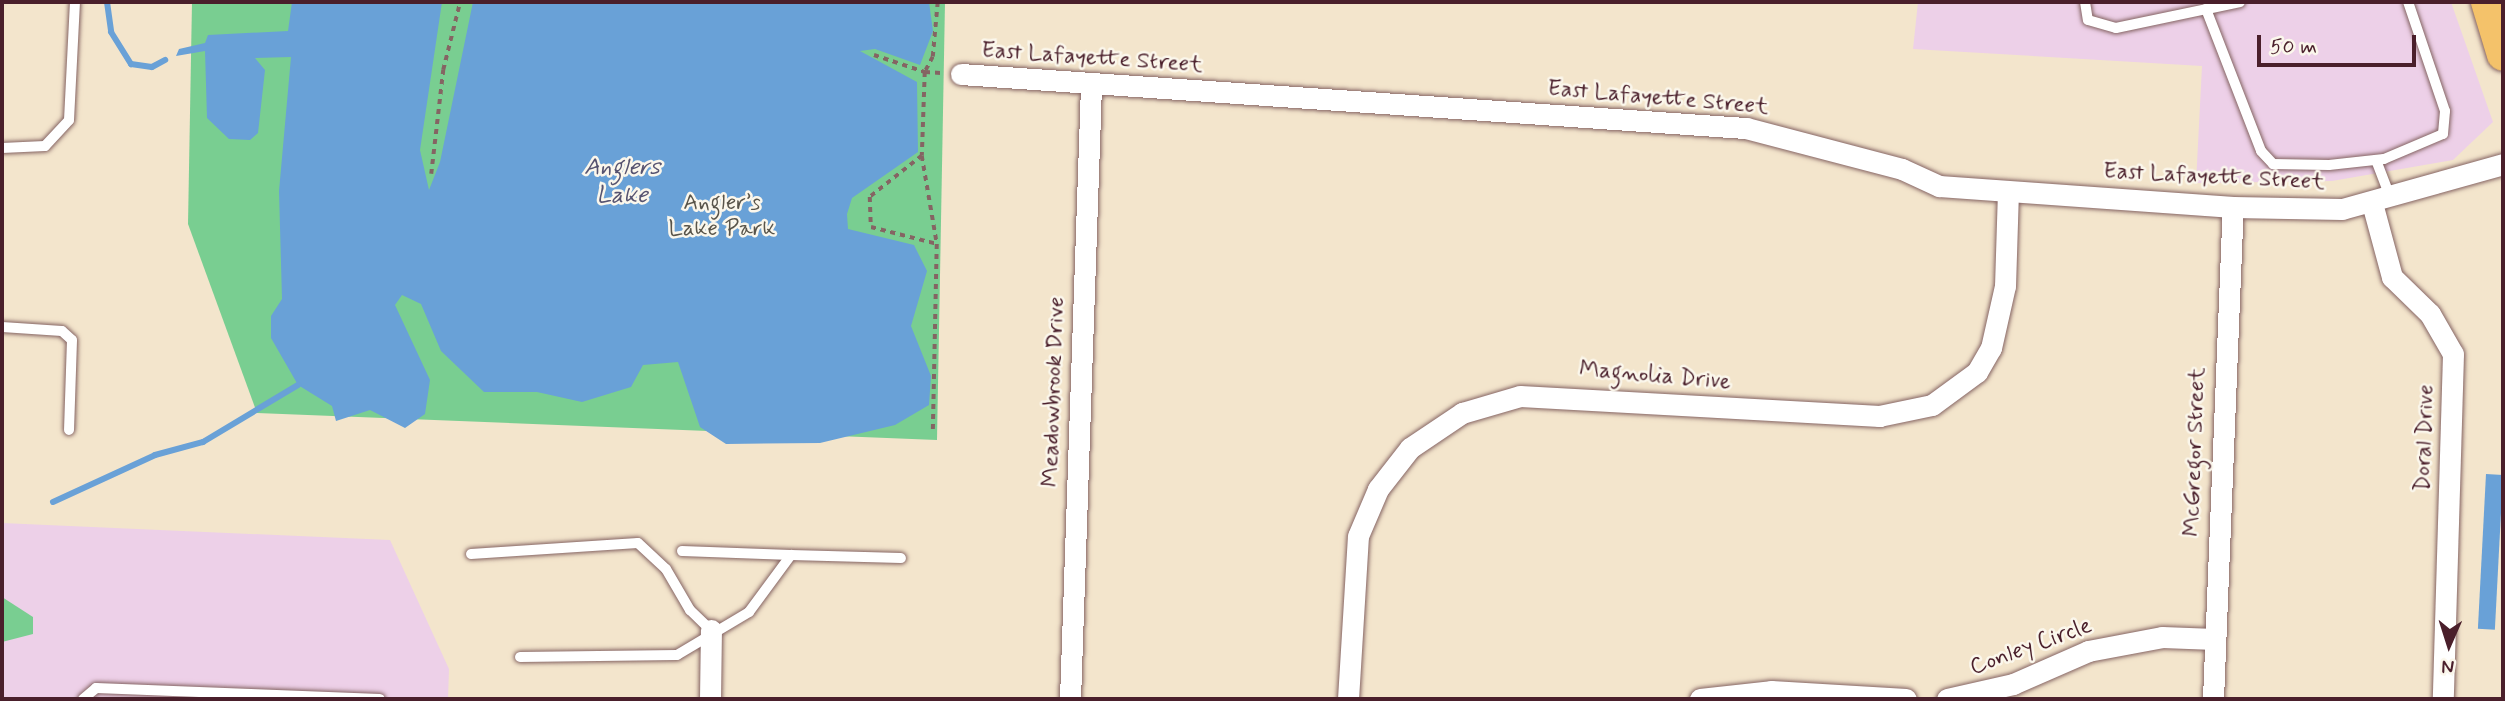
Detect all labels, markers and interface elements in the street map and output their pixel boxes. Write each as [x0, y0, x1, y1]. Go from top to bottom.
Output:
scale bar [2260, 21, 2419, 65]
text: 50 m [2270, 33, 2317, 61]
street label: East Lafayette Street [980, 37, 1204, 79]
street label: East Lafayette Street [1546, 75, 1770, 121]
water label: Anglers Lake [584, 154, 660, 210]
street label: East Lafayette Street [2103, 157, 2325, 197]
park label: Angler’s Lake Park [671, 189, 773, 243]
street label: Meadowbrook Drive [1037, 297, 1071, 487]
street label: Magnolia Drive [1578, 356, 1732, 396]
street label: McGregor Street [2178, 367, 2212, 537]
street label: Doral Drive [2409, 384, 2441, 492]
north arrow [2414, 610, 2484, 680]
street label: Conley Circle [1966, 612, 2096, 682]
text: N [2441, 654, 2455, 679]

